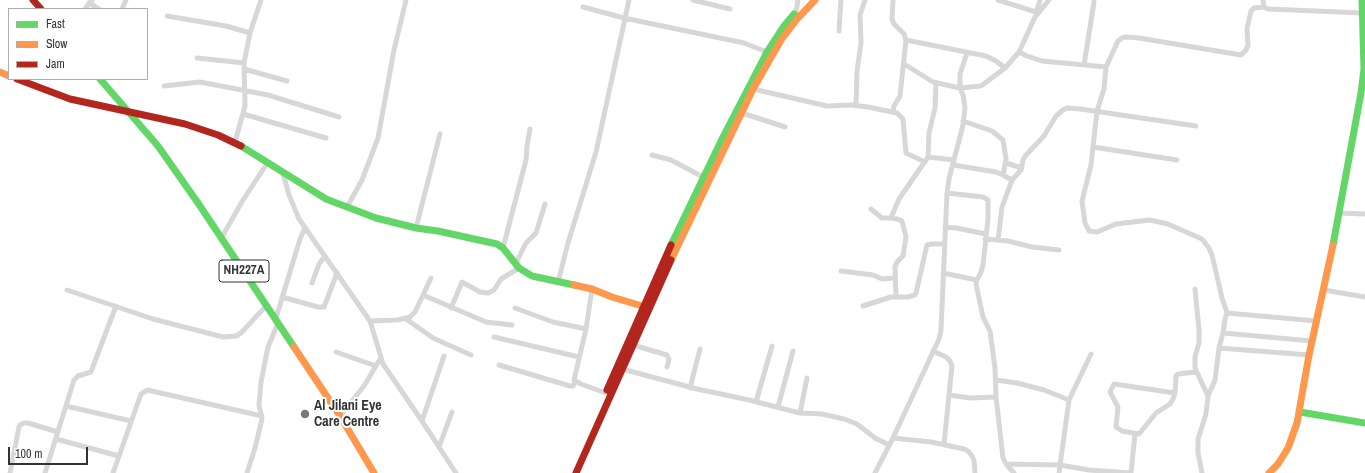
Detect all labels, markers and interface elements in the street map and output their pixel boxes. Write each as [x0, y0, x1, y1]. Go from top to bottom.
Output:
legend [8, 8, 148, 80]
text: Fast [46, 16, 65, 32]
text: Slow [46, 36, 67, 52]
text: Jam [46, 56, 65, 72]
road number: NH227A [219, 260, 269, 282]
place label: Al Jilani Eye Care Centre [314, 398, 382, 430]
marker: Al Jilani Eye Care Centre [299, 408, 311, 420]
scale bar [10, 439, 90, 465]
text: 100 m [15, 446, 42, 462]

